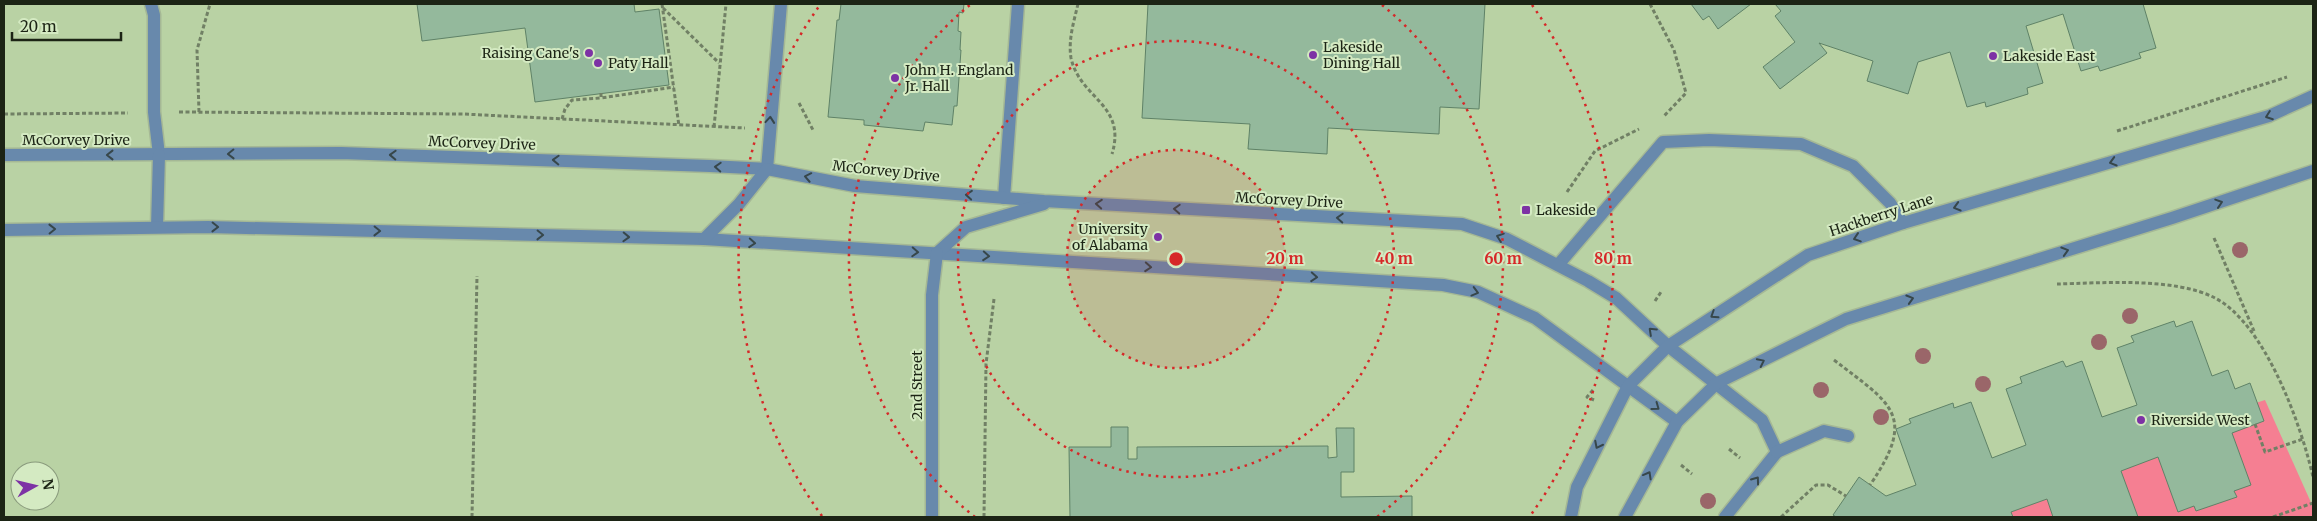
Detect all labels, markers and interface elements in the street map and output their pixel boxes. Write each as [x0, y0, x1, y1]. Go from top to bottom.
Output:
scale bar [12, 10, 121, 42]
text: 20 m [20, 17, 57, 36]
place label: Lakeside Dining Hall [1323, 38, 1401, 72]
place label: Raising Cane's [482, 44, 579, 62]
marker: Raising Cane's [583, 47, 595, 59]
place label: Lakeside East [2003, 47, 2096, 65]
marker: Lakeside Dining Hall [1307, 49, 1319, 61]
marker: Lakeside East [1987, 50, 1999, 62]
place label: Paty Hall [608, 54, 669, 72]
marker: Paty Hall [592, 57, 604, 69]
place label: John H. England Jr. Hall [904, 61, 1014, 95]
marker: John H. England Jr. Hall [889, 72, 901, 84]
one-way arrow [2265, 110, 2273, 120]
one-way arrow [764, 116, 775, 124]
street label: McCorvey Drive [22, 131, 130, 149]
street label: McCorvey Drive [428, 132, 536, 154]
one-way arrow [227, 149, 234, 159]
one-way arrow [389, 149, 397, 160]
one-way arrow [106, 150, 114, 160]
one-way arrow [551, 155, 559, 166]
street label: McCorvey Drive [832, 156, 940, 186]
one-way arrow [2109, 156, 2118, 166]
one-way arrow [714, 161, 722, 172]
one-way arrow [803, 172, 812, 182]
street label: McCorvey Drive [1235, 188, 1343, 212]
one-way arrow [965, 190, 973, 201]
street label: Hackberry Lane [1827, 190, 1935, 240]
one-way arrow [1095, 199, 1103, 210]
one-way arrow [2214, 199, 2222, 209]
place label: Lakeside [1536, 201, 1596, 219]
one-way arrow [1953, 202, 1962, 212]
one-way arrow [1173, 204, 1181, 215]
marker: Lakeside [1520, 204, 1532, 216]
one-way arrow [1335, 212, 1343, 223]
place label: University of Alabama [1072, 220, 1149, 254]
one-way arrow [212, 222, 219, 232]
one-way arrow [49, 224, 57, 234]
one-way arrow [374, 226, 382, 236]
one-way arrow [536, 230, 544, 240]
marker: University of Alabama [1152, 231, 1164, 243]
one-way arrow [622, 232, 630, 242]
one-way arrow [1496, 233, 1505, 243]
one-way arrow [1853, 233, 1861, 243]
one-way arrow [749, 237, 757, 248]
one-way arrow [911, 246, 919, 257]
one-way arrow [2061, 247, 2069, 257]
text: 20 m [1266, 249, 1304, 268]
text: 40 m [1375, 249, 1413, 268]
text: 60 m [1484, 249, 1522, 268]
text: 80 m [1594, 249, 1632, 268]
centre of rings [1167, 250, 1185, 268]
one-way arrow [982, 251, 990, 262]
one-way arrow [1144, 261, 1152, 272]
one-way arrow [1310, 272, 1318, 283]
one-way arrow [1471, 287, 1479, 297]
one-way arrow [1905, 295, 1914, 305]
one-way arrow [1711, 309, 1720, 318]
one-way arrow [1648, 328, 1657, 337]
street label: 2nd Street [908, 350, 926, 420]
one-way arrow [1755, 358, 1764, 368]
one-way arrow [1650, 401, 1659, 409]
place label: Riverside West [2151, 411, 2250, 429]
marker: Riverside West [2135, 414, 2147, 426]
one-way arrow [1595, 440, 1605, 449]
north arrow [10, 461, 60, 511]
one-way arrow [1642, 471, 1652, 480]
one-way arrow [1750, 476, 1759, 486]
text: N [38, 477, 58, 491]

